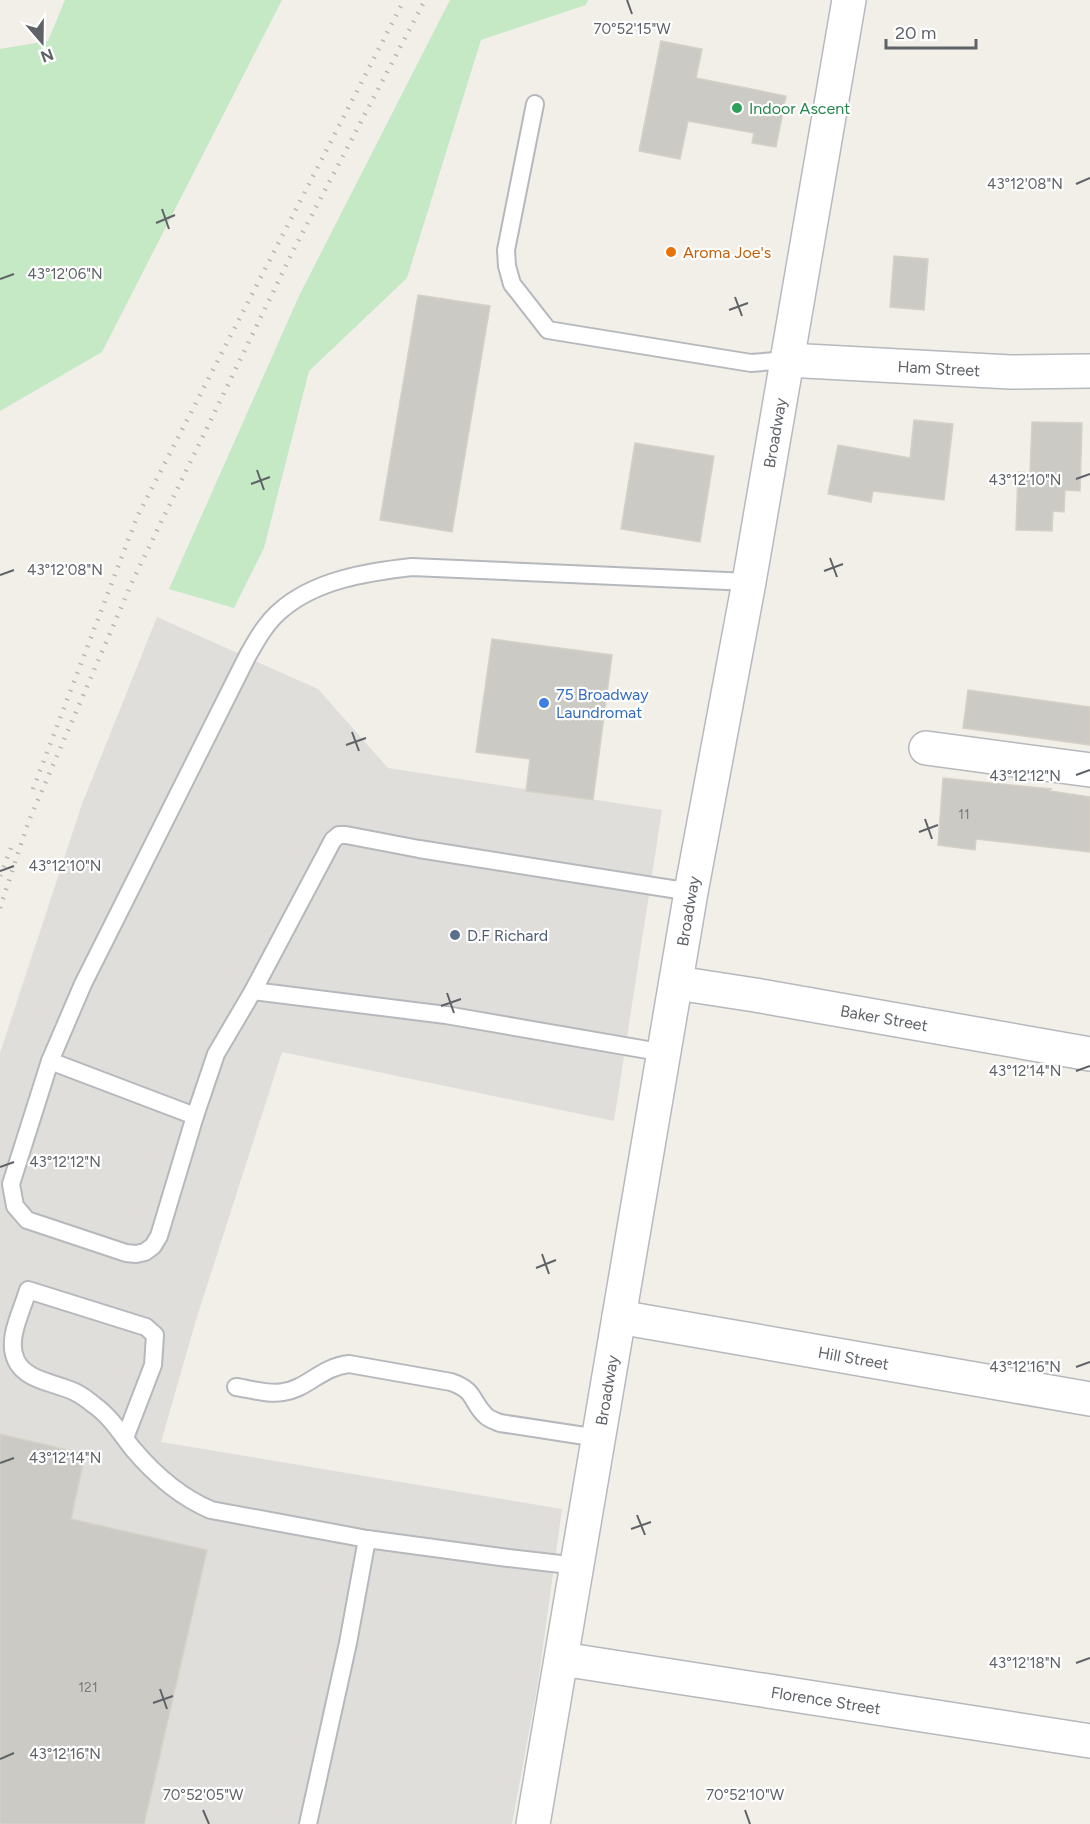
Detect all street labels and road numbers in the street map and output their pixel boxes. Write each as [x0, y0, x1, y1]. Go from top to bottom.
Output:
street label: Ham Street [897, 357, 981, 380]
street label: Broadway [760, 396, 791, 469]
street label: Broadway [673, 874, 704, 948]
street label: Baker Street [839, 1001, 929, 1035]
street label: Hill Street [816, 1343, 890, 1374]
street label: Broadway [592, 1353, 622, 1427]
street label: Florence Street [770, 1683, 882, 1718]

